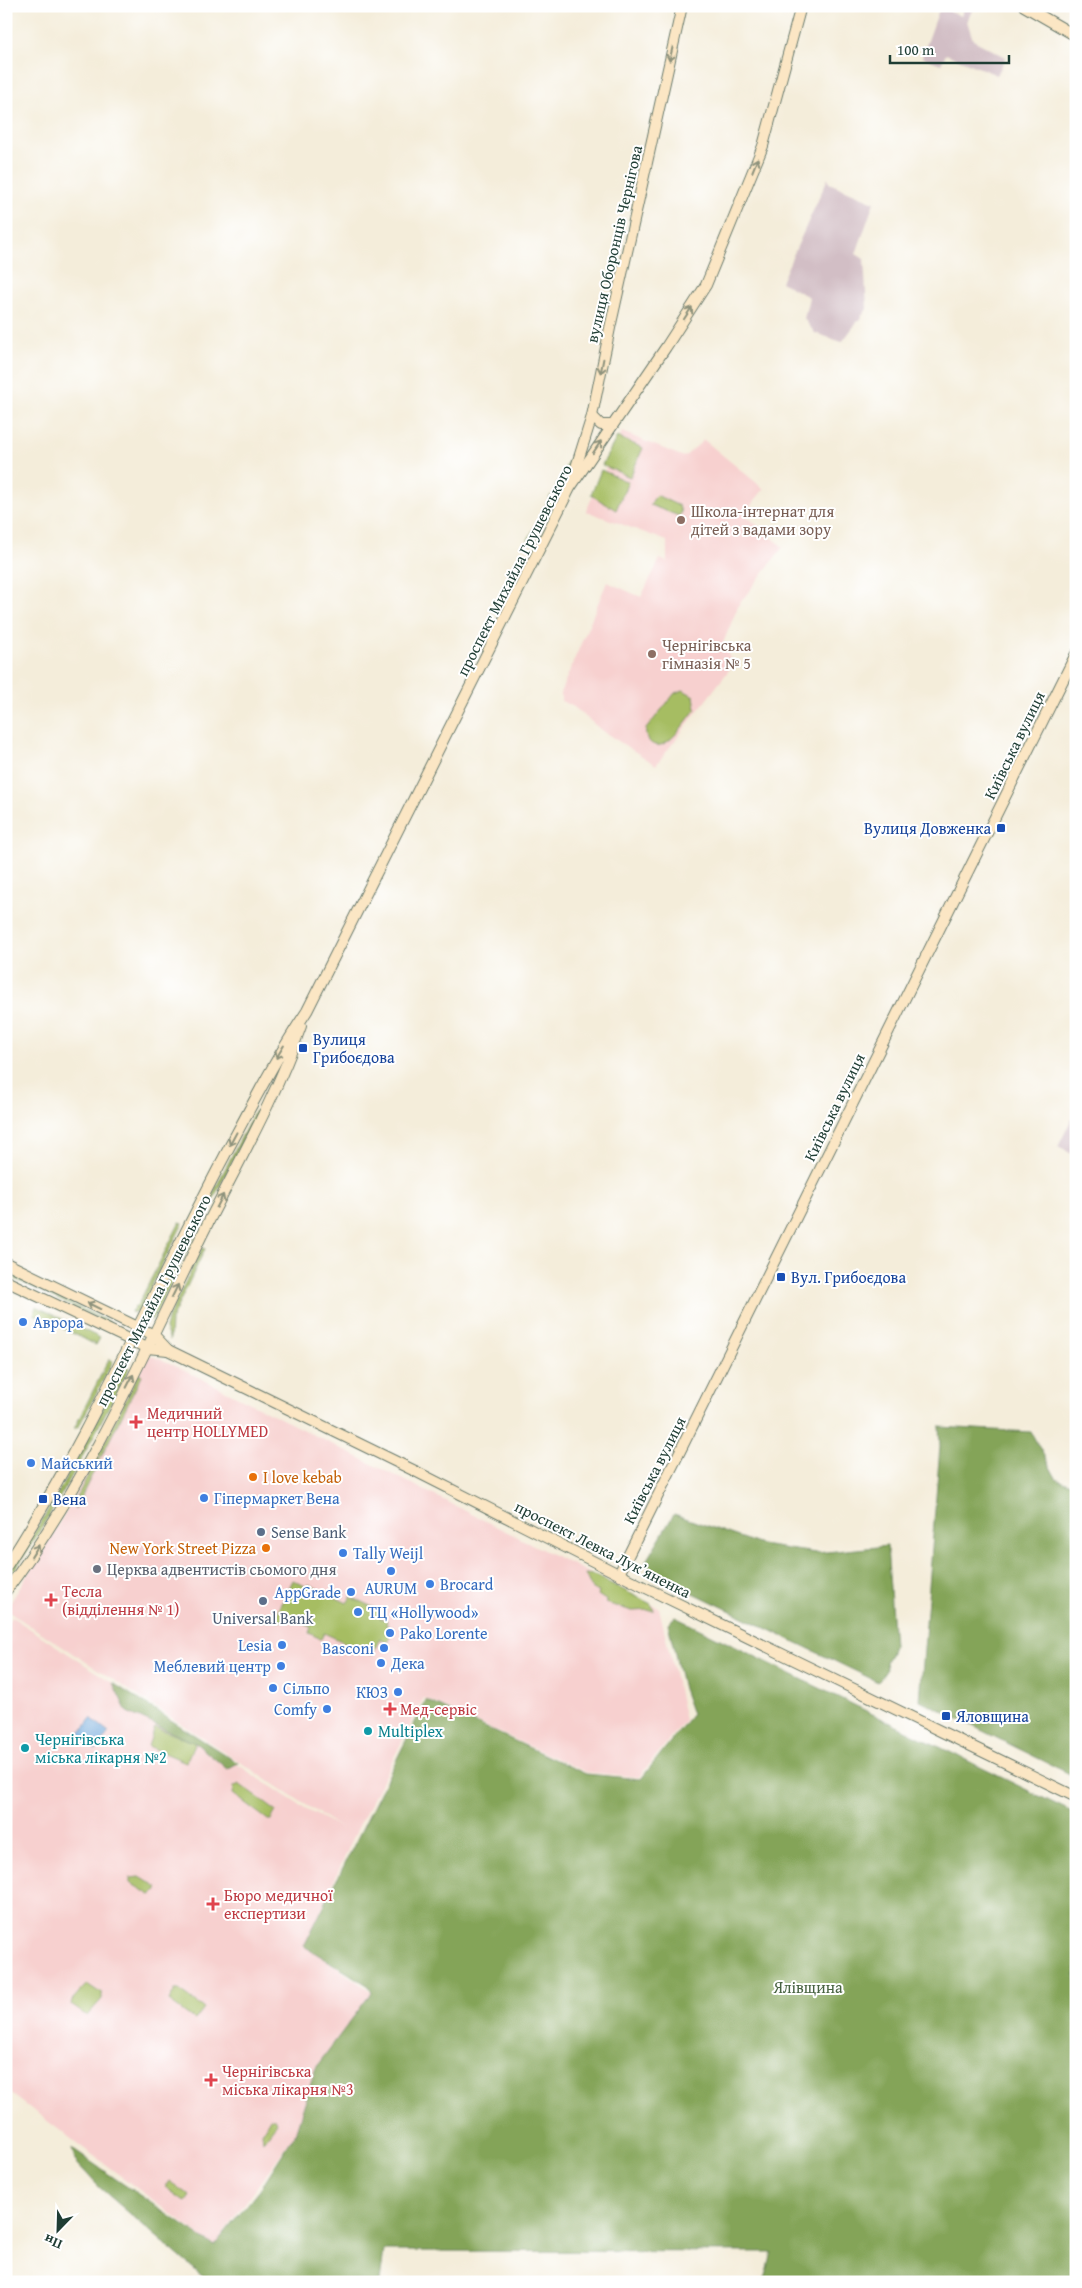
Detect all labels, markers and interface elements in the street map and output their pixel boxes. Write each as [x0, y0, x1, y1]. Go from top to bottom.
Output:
scale bar [890, 32, 1008, 64]
text: 100 m [897, 39, 935, 60]
one-way arrow [666, 45, 676, 61]
street label: вулиця Оборонців Чернігова [580, 142, 649, 345]
one-way arrow [751, 158, 760, 173]
one-way arrow [684, 306, 694, 320]
one-way arrow [597, 358, 606, 374]
one-way arrow [593, 441, 603, 455]
street label: проспект Михайла Грушевського [450, 460, 578, 680]
place label: Школа-інтернат для дітей з вадами зору [691, 499, 834, 541]
marker: Школа-інтернат для дітей з вадами зору [675, 514, 687, 526]
place label: Чернігівська гімназія № 5 [662, 633, 752, 675]
marker: Чернігівська гімназія № 5 [646, 648, 658, 660]
street label: Київська вулиця [977, 687, 1051, 803]
place label: Вулиця Довженка [864, 816, 991, 840]
marker: Вулиця Довженка [995, 822, 1007, 834]
place label: Вулиця Грибоєдова [313, 1027, 395, 1069]
marker: Вулиця Грибоєдова [297, 1042, 309, 1054]
one-way arrow [275, 1044, 285, 1058]
street label: Київська вулиця [797, 1049, 871, 1165]
one-way arrow [228, 1131, 237, 1146]
street label: проспект Михайла Грушевського [89, 1190, 217, 1410]
one-way arrow [215, 1193, 225, 1208]
place label: Вул. Грибоєдова [791, 1265, 906, 1289]
marker: Вул. Грибоєдова [775, 1271, 787, 1283]
one-way arrow [171, 1284, 180, 1299]
one-way arrow [86, 1301, 101, 1311]
place label: Аврора [33, 1310, 84, 1334]
marker: Аврора [17, 1316, 29, 1328]
one-way arrow [125, 1374, 135, 1389]
place label: Медичний центр HOLLYMED [147, 1401, 268, 1443]
street label: Київська вулиця [617, 1412, 691, 1528]
marker: Медичний центр HOLLYMED [129, 1415, 143, 1429]
place label: Майський [41, 1451, 113, 1475]
marker: Майський [25, 1457, 37, 1469]
place label: I love kebab [263, 1465, 342, 1489]
marker: I love kebab [247, 1471, 259, 1483]
place label: Гіпермаркет Вена [214, 1486, 340, 1510]
place label: Вена [53, 1487, 87, 1511]
marker: Гіпермаркет Вена [198, 1492, 210, 1504]
marker: Вена [37, 1493, 49, 1505]
street label: проспект Левка Лукʼяненка [511, 1494, 695, 1604]
place label: Sense Bank [271, 1520, 347, 1544]
marker: Sense Bank [255, 1526, 267, 1538]
place label: New York Street Pizza [109, 1536, 256, 1560]
place label: Tally Weijl [353, 1541, 424, 1565]
marker: New York Street Pizza [260, 1542, 272, 1554]
one-way arrow [30, 1545, 40, 1559]
marker: Tally Weijl [337, 1547, 349, 1559]
place label: Церква адвентистів сьомого дня [107, 1557, 337, 1581]
marker: Церква адвентистів сьомого дня [91, 1563, 103, 1575]
marker: AURUM [385, 1565, 397, 1577]
place label: Brocard [440, 1572, 494, 1596]
place label: AURUM [365, 1576, 417, 1600]
marker: Brocard [424, 1578, 436, 1590]
place label: Тесла (відділення № 1) [62, 1579, 179, 1621]
place label: AppGrade [275, 1580, 341, 1604]
marker: AppGrade [345, 1586, 357, 1598]
marker: Тесла (відділення № 1) [44, 1593, 58, 1607]
marker: Universal Bank [257, 1595, 269, 1607]
place label: ТЦ «Hollywood» [368, 1600, 478, 1624]
place label: Universal Bank [212, 1606, 315, 1630]
marker: ТЦ «Hollywood» [352, 1606, 364, 1618]
place label: Pako Lorente [400, 1621, 488, 1645]
marker: Pako Lorente [384, 1627, 396, 1639]
place label: Lesia [238, 1633, 272, 1657]
place label: Basconi [322, 1636, 375, 1660]
marker: Lesia [276, 1639, 288, 1651]
marker: Basconi [378, 1642, 390, 1654]
place label: Дека [390, 1651, 425, 1675]
place label: Меблевий центр [154, 1654, 271, 1678]
marker: Дека [375, 1657, 387, 1669]
marker: Меблевий центр [275, 1660, 287, 1672]
place label: Сільпо [283, 1676, 330, 1700]
place label: КЮЗ [356, 1680, 388, 1704]
marker: Сільпо [267, 1682, 279, 1694]
marker: КЮЗ [392, 1686, 404, 1698]
place label: Comfy [274, 1697, 317, 1721]
place label: Мед-сервіс [400, 1697, 477, 1721]
marker: Comfy [321, 1703, 333, 1715]
marker: Мед-сервіс [384, 1703, 396, 1715]
place label: Яловщина [955, 1704, 1029, 1728]
marker: Яловщина [940, 1710, 952, 1722]
place label: Multiplex [378, 1719, 444, 1743]
marker: Multiplex [362, 1725, 374, 1737]
place label: Чернігівська міська лікарня №2 [35, 1727, 167, 1769]
marker: Чернігівська міська лікарня №2 [19, 1742, 31, 1754]
place label: Бюро медичної експертизи [224, 1883, 333, 1925]
marker: Бюро медичної експертизи [206, 1897, 220, 1911]
park label: Ялівщина [772, 1975, 843, 1999]
place label: Чернігівська міська лікарня №3 [222, 2059, 354, 2101]
marker: Чернігівська міська лікарня №3 [204, 2073, 218, 2087]
north arrow [32, 2206, 82, 2256]
text: Пн [40, 2229, 65, 2255]

